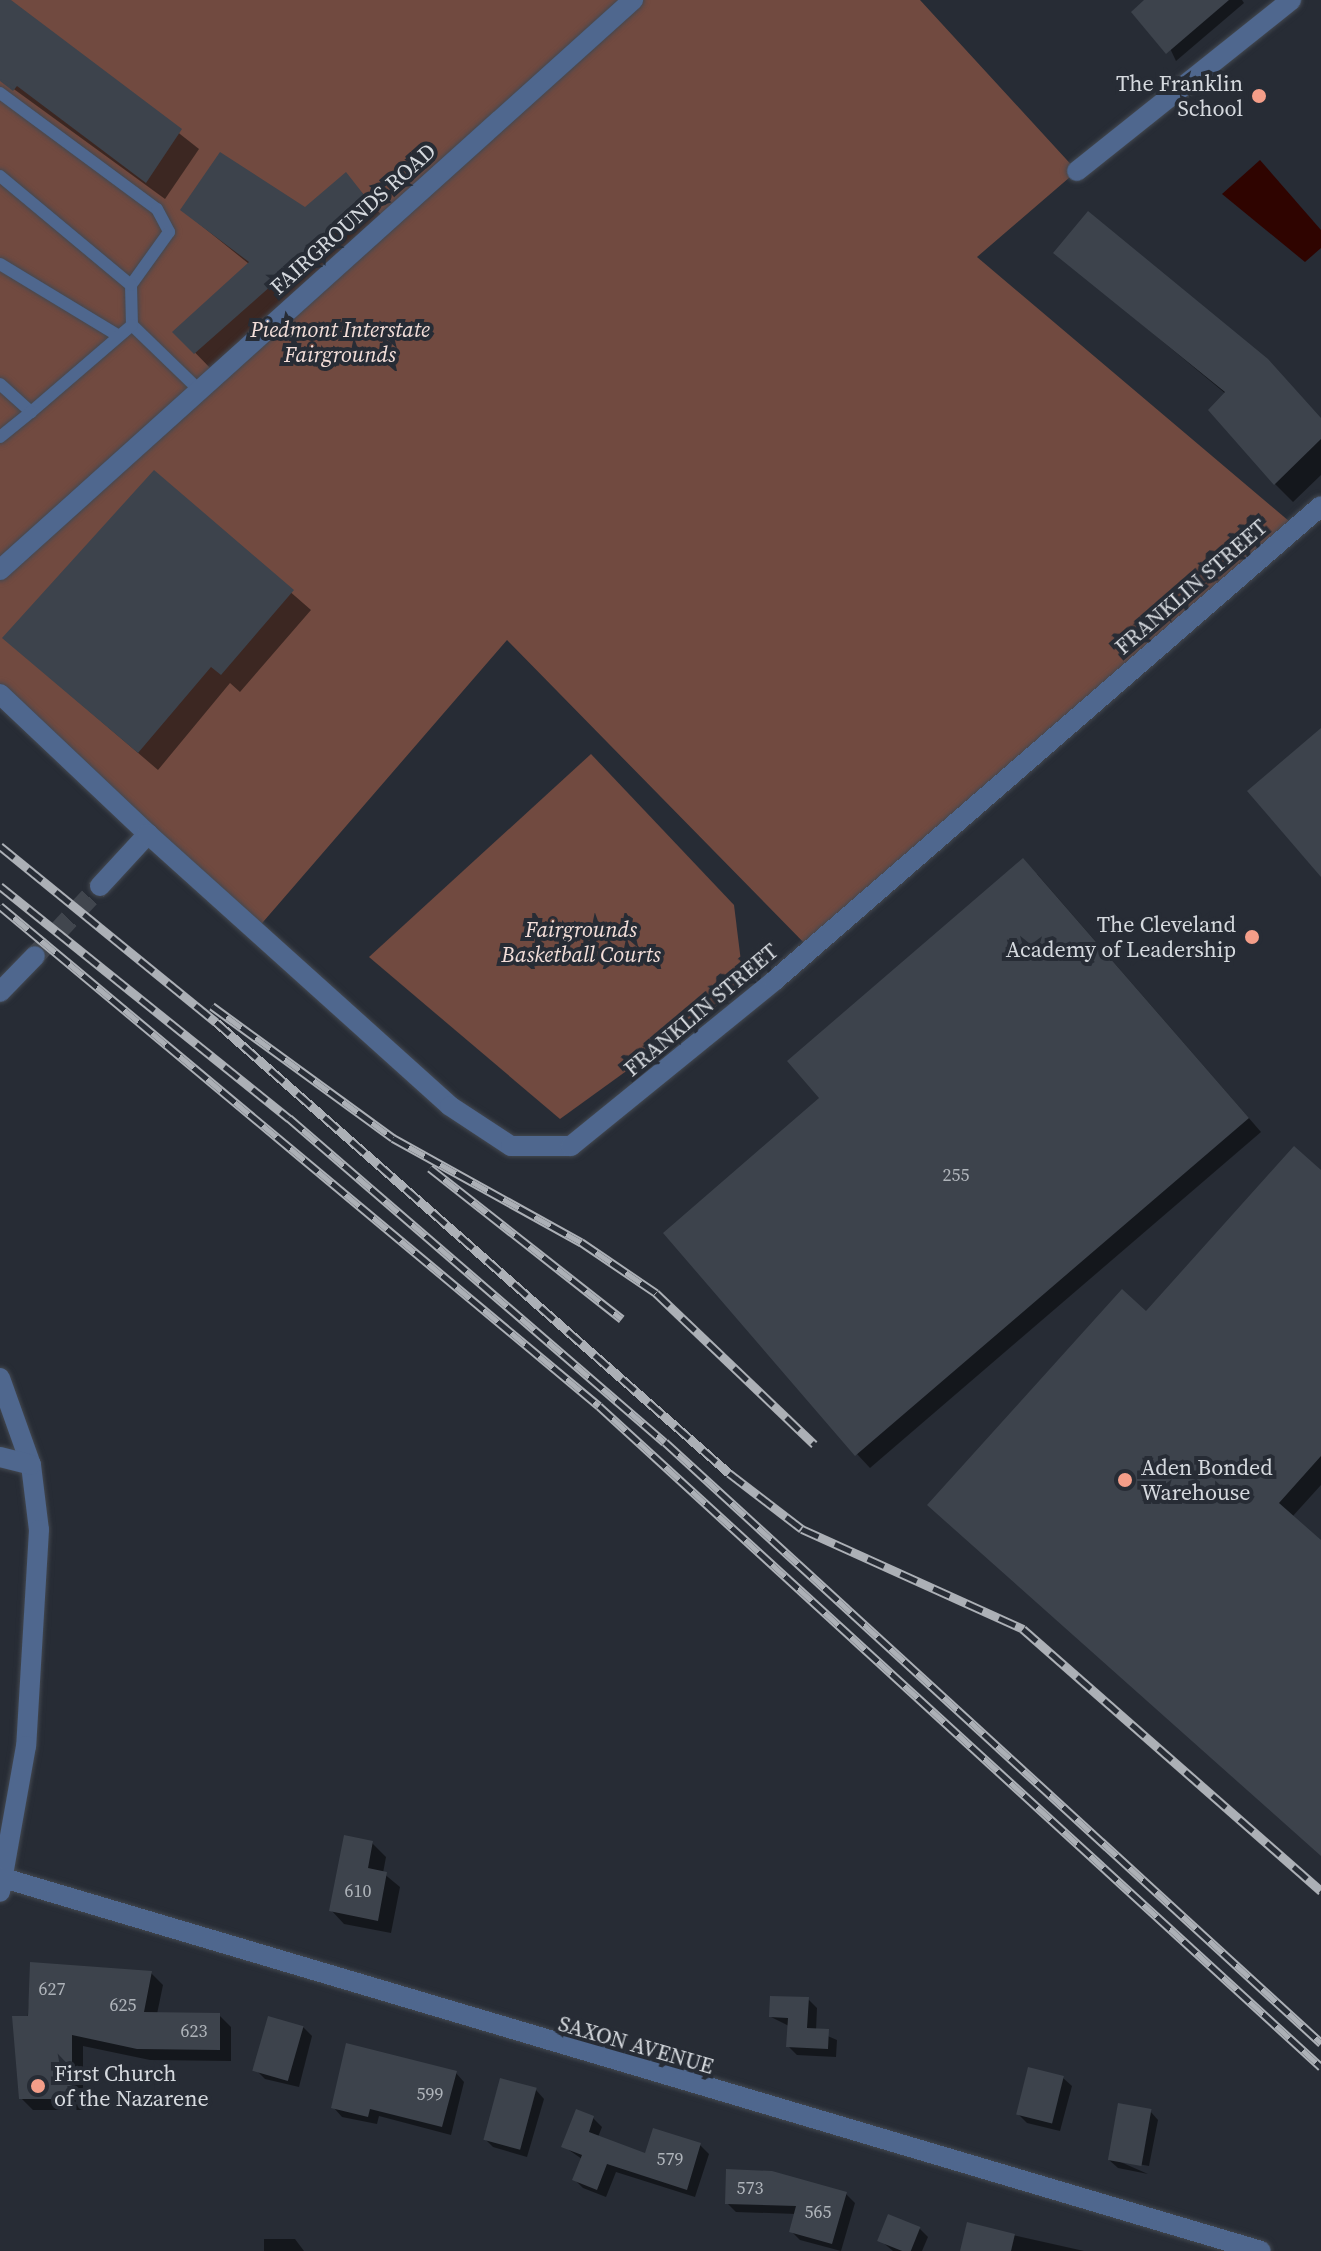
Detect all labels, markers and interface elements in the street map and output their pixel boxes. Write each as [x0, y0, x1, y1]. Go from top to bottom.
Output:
place label: The Franklin School [1116, 70, 1243, 122]
marker: The Franklin School [1250, 87, 1268, 105]
street label: FAIRGROUNDS ROAD [265, 138, 441, 300]
park label: Piedmont Interstate Fairgrounds [250, 316, 430, 368]
street label: FRANKLIN STREET [1110, 514, 1272, 660]
place label: The Cleveland Academy of Leadership [1006, 911, 1236, 962]
park label: Fairgrounds Basketball Courts [501, 916, 661, 968]
marker: The Cleveland Academy of Leadership [1243, 928, 1261, 946]
street label: FRANKLIN STREET [619, 938, 783, 1082]
house number: 255 [943, 1164, 969, 1186]
place label: Aden Bonded Warehouse [1141, 1454, 1273, 1506]
marker: Aden Bonded Warehouse [1116, 1471, 1134, 1489]
house number: 610 [345, 1880, 371, 1902]
house number: 627 [39, 1978, 65, 2000]
house number: 625 [110, 1994, 136, 2016]
street label: SAXON AVENUE [555, 2010, 717, 2080]
house number: 623 [181, 2020, 207, 2042]
place label: First Church of the Nazarene [54, 2060, 209, 2112]
marker: First Church of the Nazarene [29, 2077, 47, 2095]
house number: 599 [417, 2083, 443, 2105]
house number: 579 [657, 2148, 683, 2170]
house number: 573 [737, 2177, 763, 2199]
house number: 565 [805, 2201, 831, 2223]

